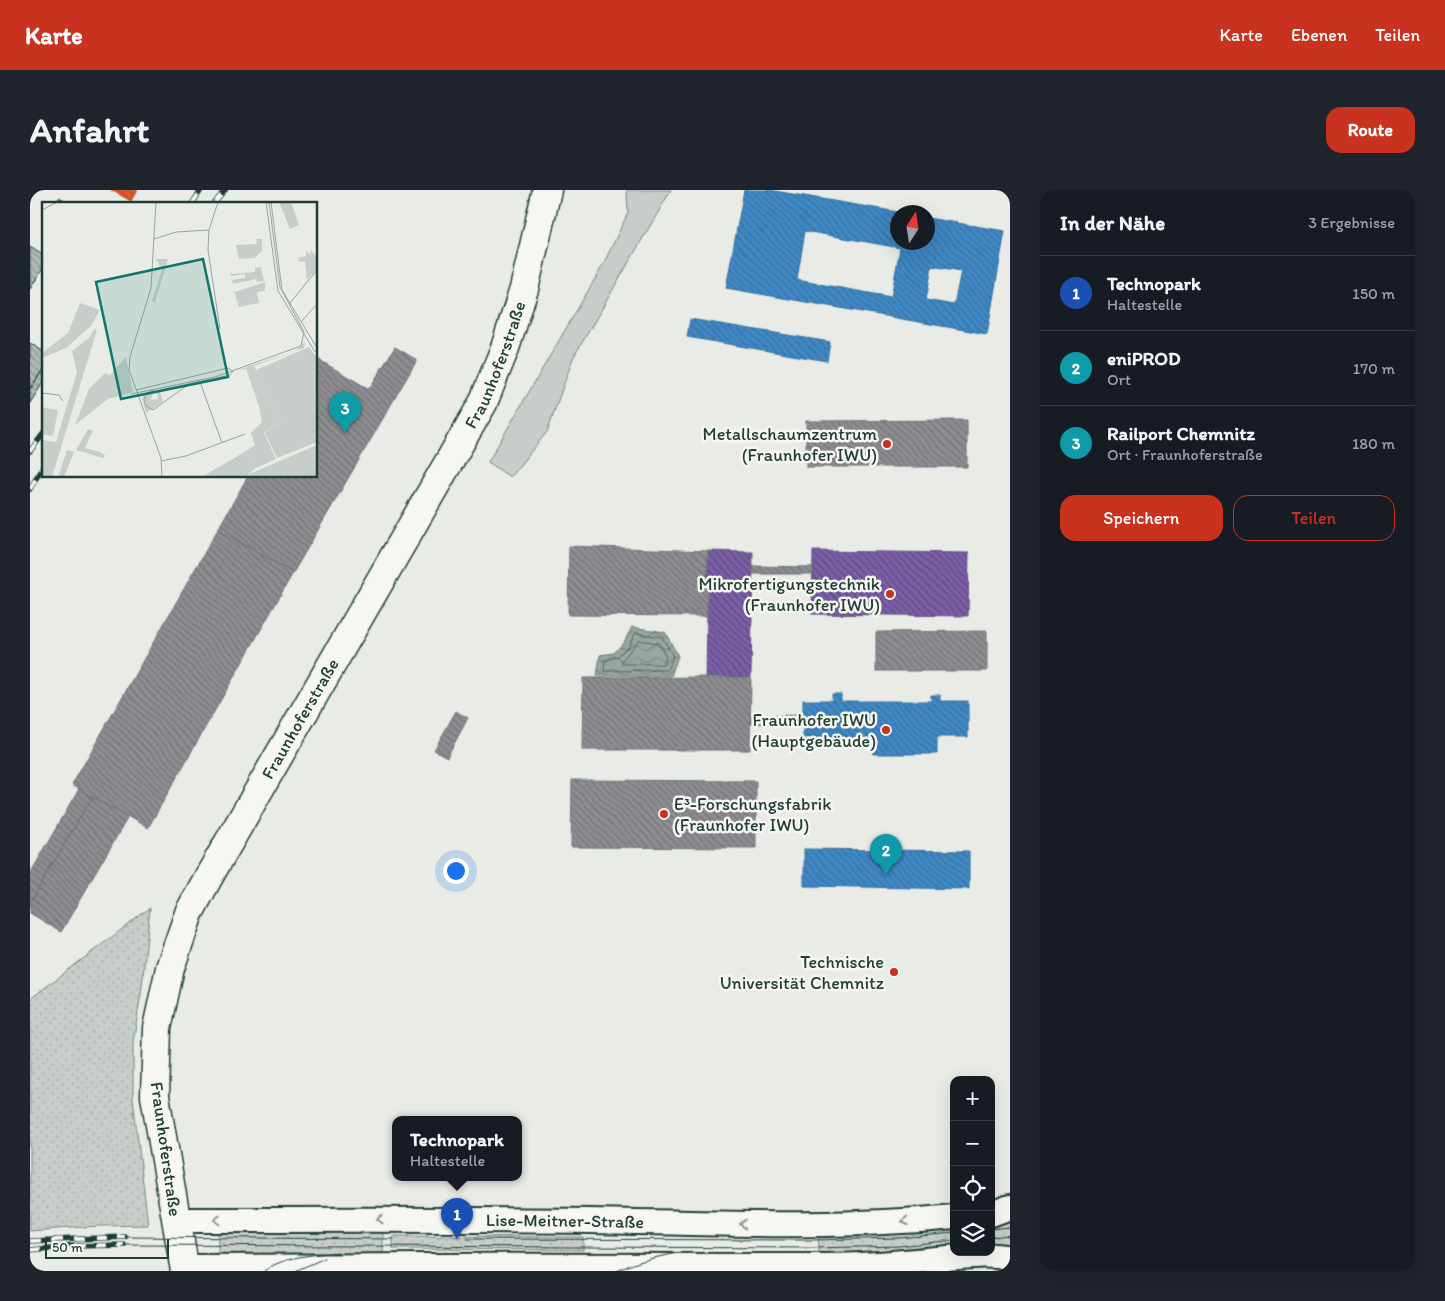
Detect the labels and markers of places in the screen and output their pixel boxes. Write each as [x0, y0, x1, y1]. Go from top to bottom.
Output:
pin: 3 [329, 392, 361, 433]
place label: Metallschaumzentrum (Fraunhofer IWU) [703, 423, 877, 466]
marker: Metallschaumzentrum (Fraunhofer IWU) [881, 438, 893, 450]
place label: Mikrofertigungstechnik (Fraunhofer IWU) [698, 573, 880, 616]
marker: Mikrofertigungstechnik (Fraunhofer IWU) [884, 588, 896, 600]
place label: Fraunhofer IWU (Hauptgebäude) [752, 709, 876, 752]
marker: Fraunhofer IWU (Hauptgebäude) [880, 724, 892, 736]
place label: E³-Forschungsfabrik (Fraunhofer IWU) [674, 793, 831, 836]
marker: E³-Forschungsfabrik (Fraunhofer IWU) [658, 808, 670, 820]
pin: 2 [870, 834, 902, 875]
place label: Technische Universität Chemnitz [720, 951, 884, 994]
marker: Technische Universität Chemnitz [888, 966, 900, 978]
pin: 1 [441, 1198, 473, 1239]

